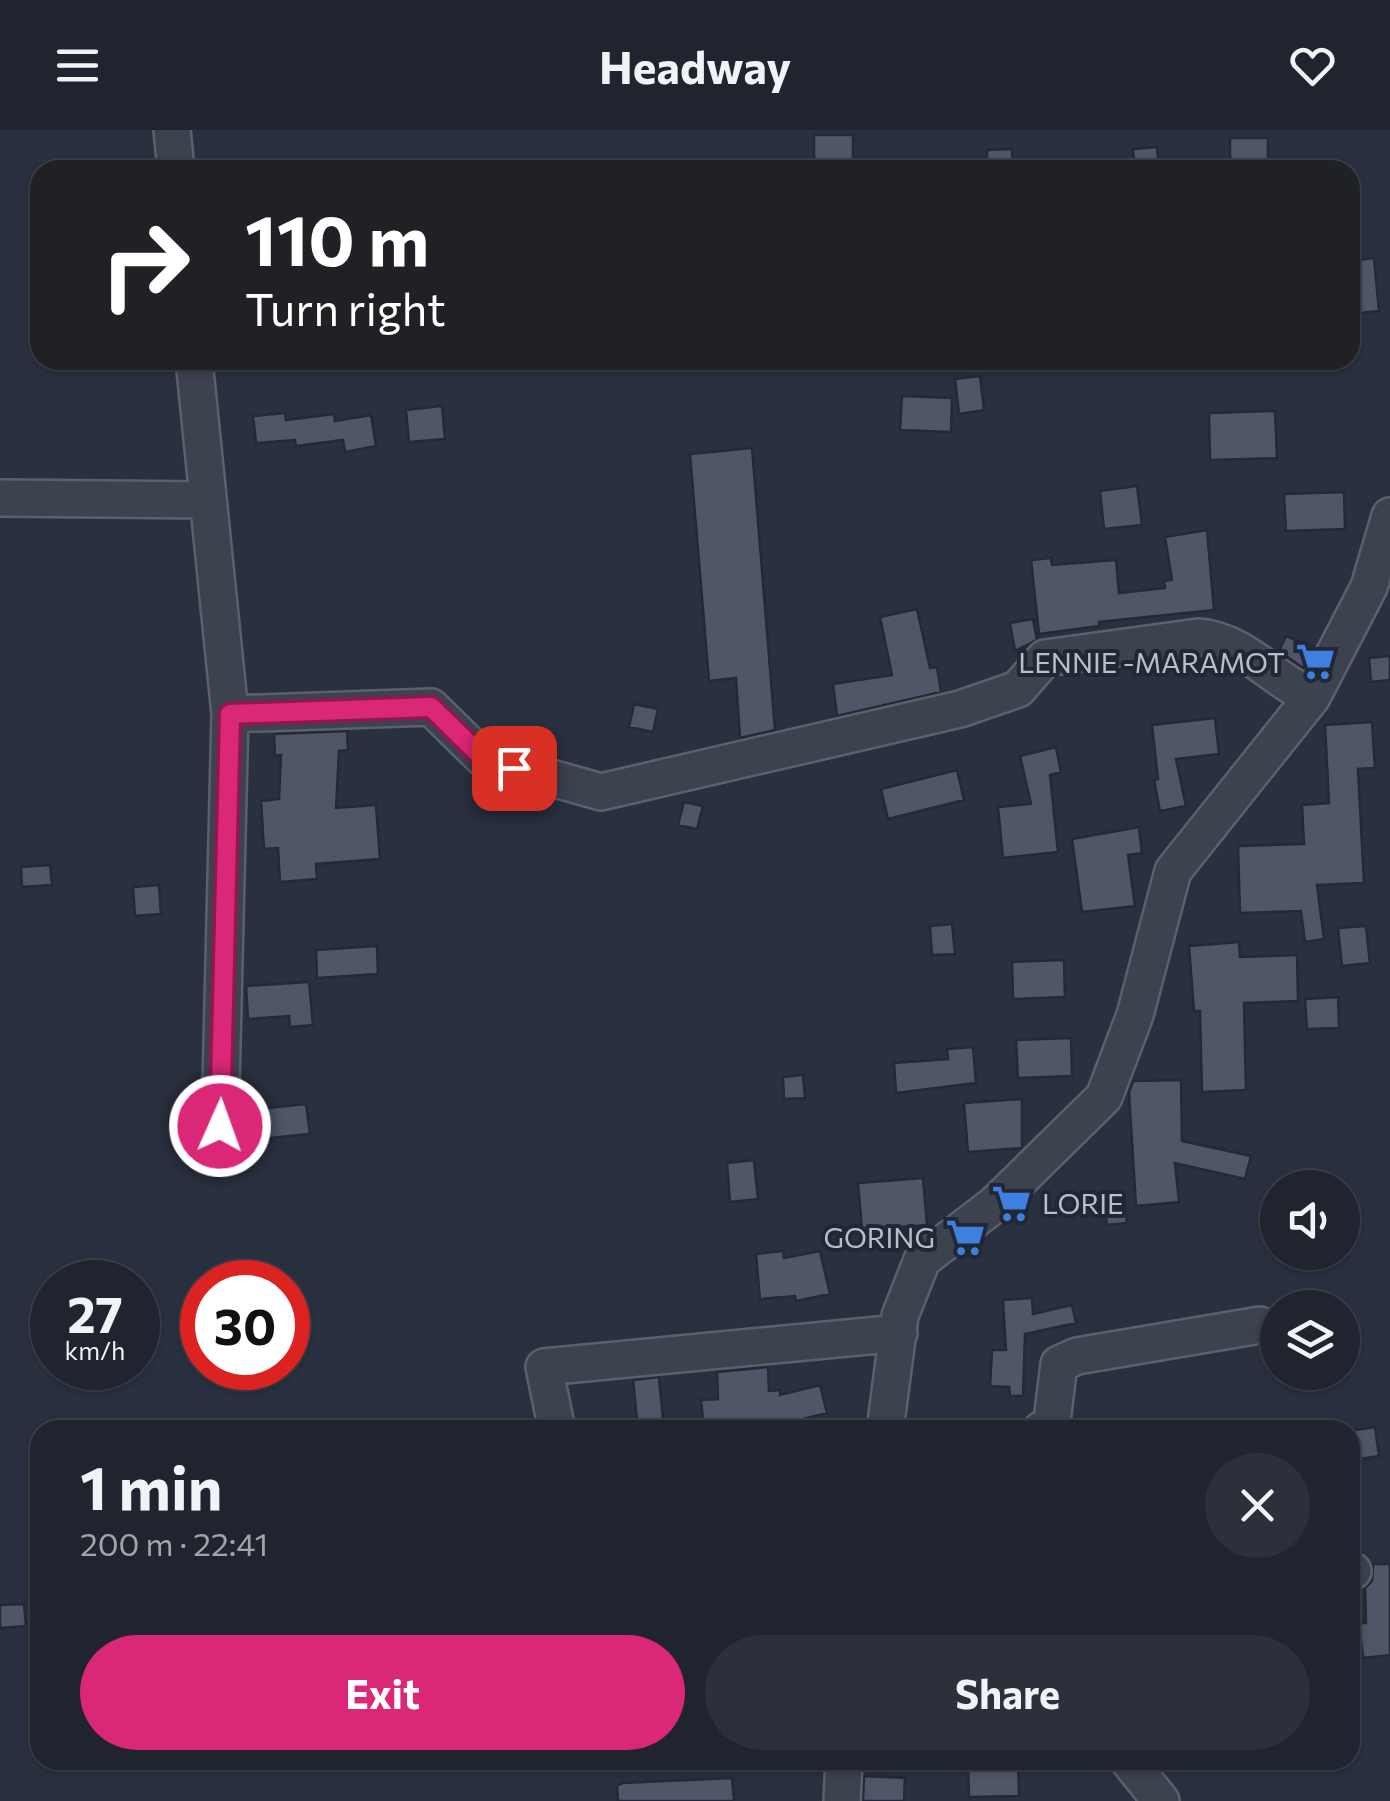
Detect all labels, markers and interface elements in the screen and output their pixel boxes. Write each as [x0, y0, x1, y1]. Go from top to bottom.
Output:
icon: menu [50, 38, 105, 93]
text: Headway [599, 38, 791, 93]
icon: heart [1285, 38, 1340, 93]
text: 110 m [245, 195, 429, 280]
icon: right [80, 200, 210, 330]
text: Turn right [245, 280, 446, 335]
supermarket icon: LENNIE -MARAMOT [1294, 641, 1336, 683]
place label: LENNIE -MARAMOT [1018, 645, 1285, 679]
pin [472, 726, 557, 811]
icon: arrive [487, 741, 542, 796]
position arrow [168, 1074, 272, 1178]
map controls [1260, 1170, 1360, 1390]
button: sound [1260, 1170, 1360, 1270]
supermarket icon: LORIE [991, 1182, 1033, 1224]
place label: LORIE [1042, 1186, 1124, 1220]
supermarket icon: GORING [944, 1216, 986, 1258]
place label: GORING [823, 1220, 935, 1254]
speed limit sign: 30 [180, 1260, 310, 1390]
text: 27 [67, 1282, 123, 1343]
button: layers [1260, 1290, 1360, 1390]
text: km/h [65, 1335, 125, 1365]
text: 1 min [80, 1449, 222, 1522]
button: close [1205, 1453, 1310, 1558]
text: 200 m · 22:41 [80, 1523, 268, 1563]
button: Exit [80, 1635, 685, 1750]
button: Share [705, 1635, 1310, 1750]

